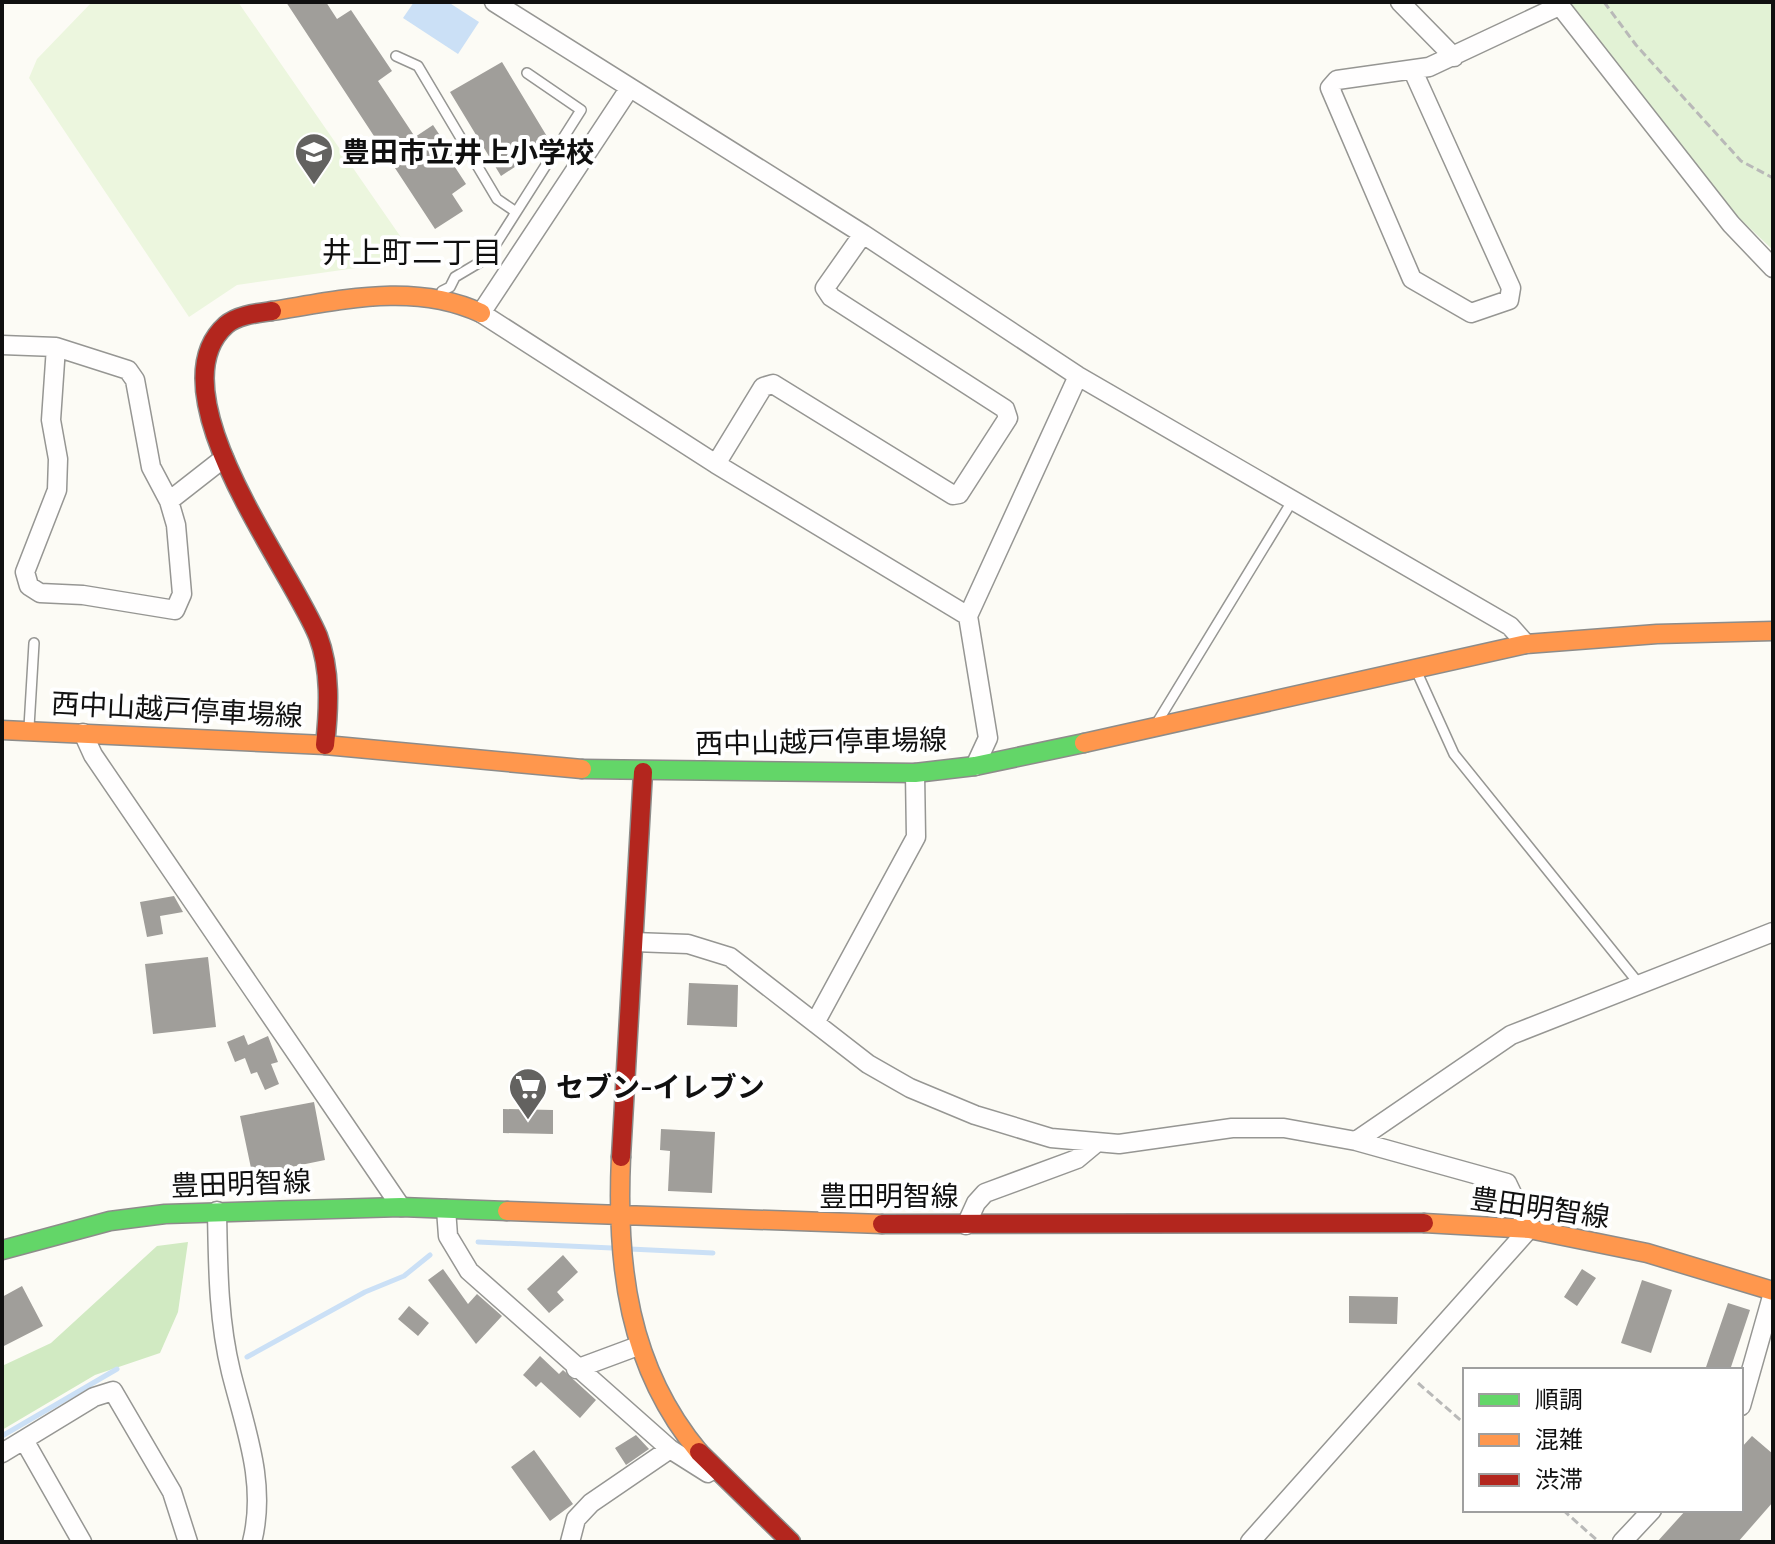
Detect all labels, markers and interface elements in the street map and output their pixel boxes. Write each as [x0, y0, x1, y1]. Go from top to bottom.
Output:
school or university icon: 豊田市立井上小学校 [293, 131, 335, 186]
place label: 豊田市立井上小学校 [342, 135, 594, 170]
district label: 井上町二丁目 [322, 234, 502, 271]
street label: 西中山越戸停車場線 [50, 686, 304, 734]
street label: 西中山越戸停車場線 [695, 722, 947, 762]
supermarket icon: セブン-イレブン [507, 1066, 549, 1121]
place label: セブン-イレブン [556, 1070, 765, 1105]
street label: 豊田明智線 [170, 1164, 312, 1204]
street label: 豊田明智線 [819, 1179, 959, 1214]
street label: 豊田明智線 [1468, 1181, 1612, 1235]
legend [1463, 1368, 1743, 1512]
text: 順調 [1535, 1385, 1583, 1414]
text: 混雑 [1535, 1425, 1583, 1454]
text: 渋滞 [1535, 1465, 1583, 1494]

